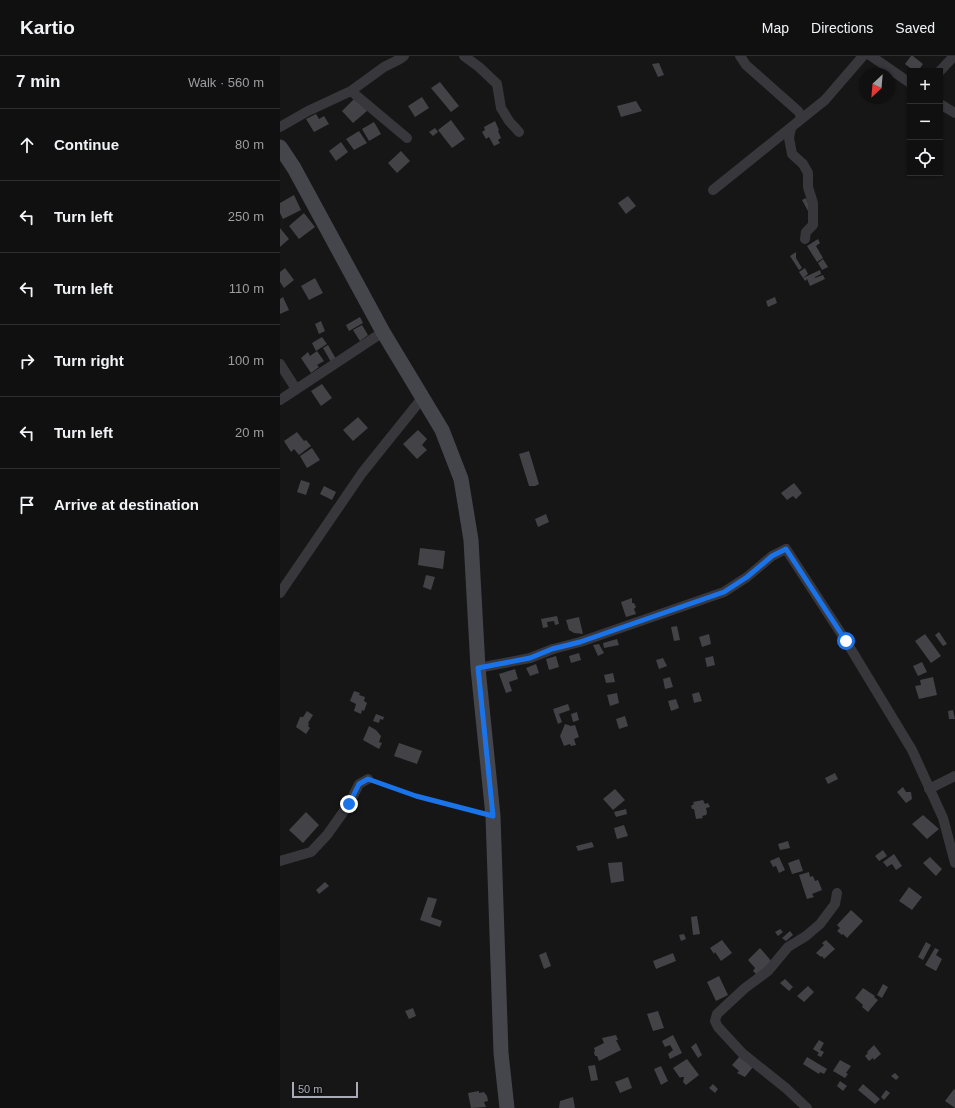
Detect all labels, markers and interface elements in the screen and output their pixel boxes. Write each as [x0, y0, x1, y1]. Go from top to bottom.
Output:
text: Kartio [20, 17, 75, 38]
text: Map [762, 20, 789, 36]
text: Directions [811, 20, 873, 36]
text: Saved [895, 20, 935, 36]
north arrow [859, 68, 895, 104]
map controls [907, 68, 943, 176]
button: + [907, 68, 943, 104]
text: 7 min [16, 72, 60, 91]
text: Walk · 560 m [188, 75, 264, 90]
button: − [907, 104, 943, 140]
icon: ahead [16, 134, 38, 156]
text: Continue [54, 136, 119, 153]
text: 80 m [235, 137, 264, 152]
button: locate [907, 140, 943, 176]
icon: left [16, 206, 38, 228]
text: Turn left [54, 208, 113, 225]
text: 250 m [228, 209, 264, 224]
icon: left [16, 278, 38, 300]
text: Turn left [54, 280, 113, 297]
text: 110 m [229, 281, 264, 296]
icon: right [16, 350, 38, 372]
text: Turn right [54, 352, 124, 369]
text: 100 m [228, 353, 264, 368]
icon: left [16, 422, 38, 444]
text: Turn left [54, 424, 113, 441]
text: 20 m [235, 425, 264, 440]
icon: arrive [16, 494, 38, 516]
text: Arrive at destination [54, 496, 199, 513]
route start [837, 632, 855, 650]
route end [340, 795, 358, 813]
scale bar [292, 1080, 358, 1099]
text: 50 m [298, 1083, 322, 1095]

